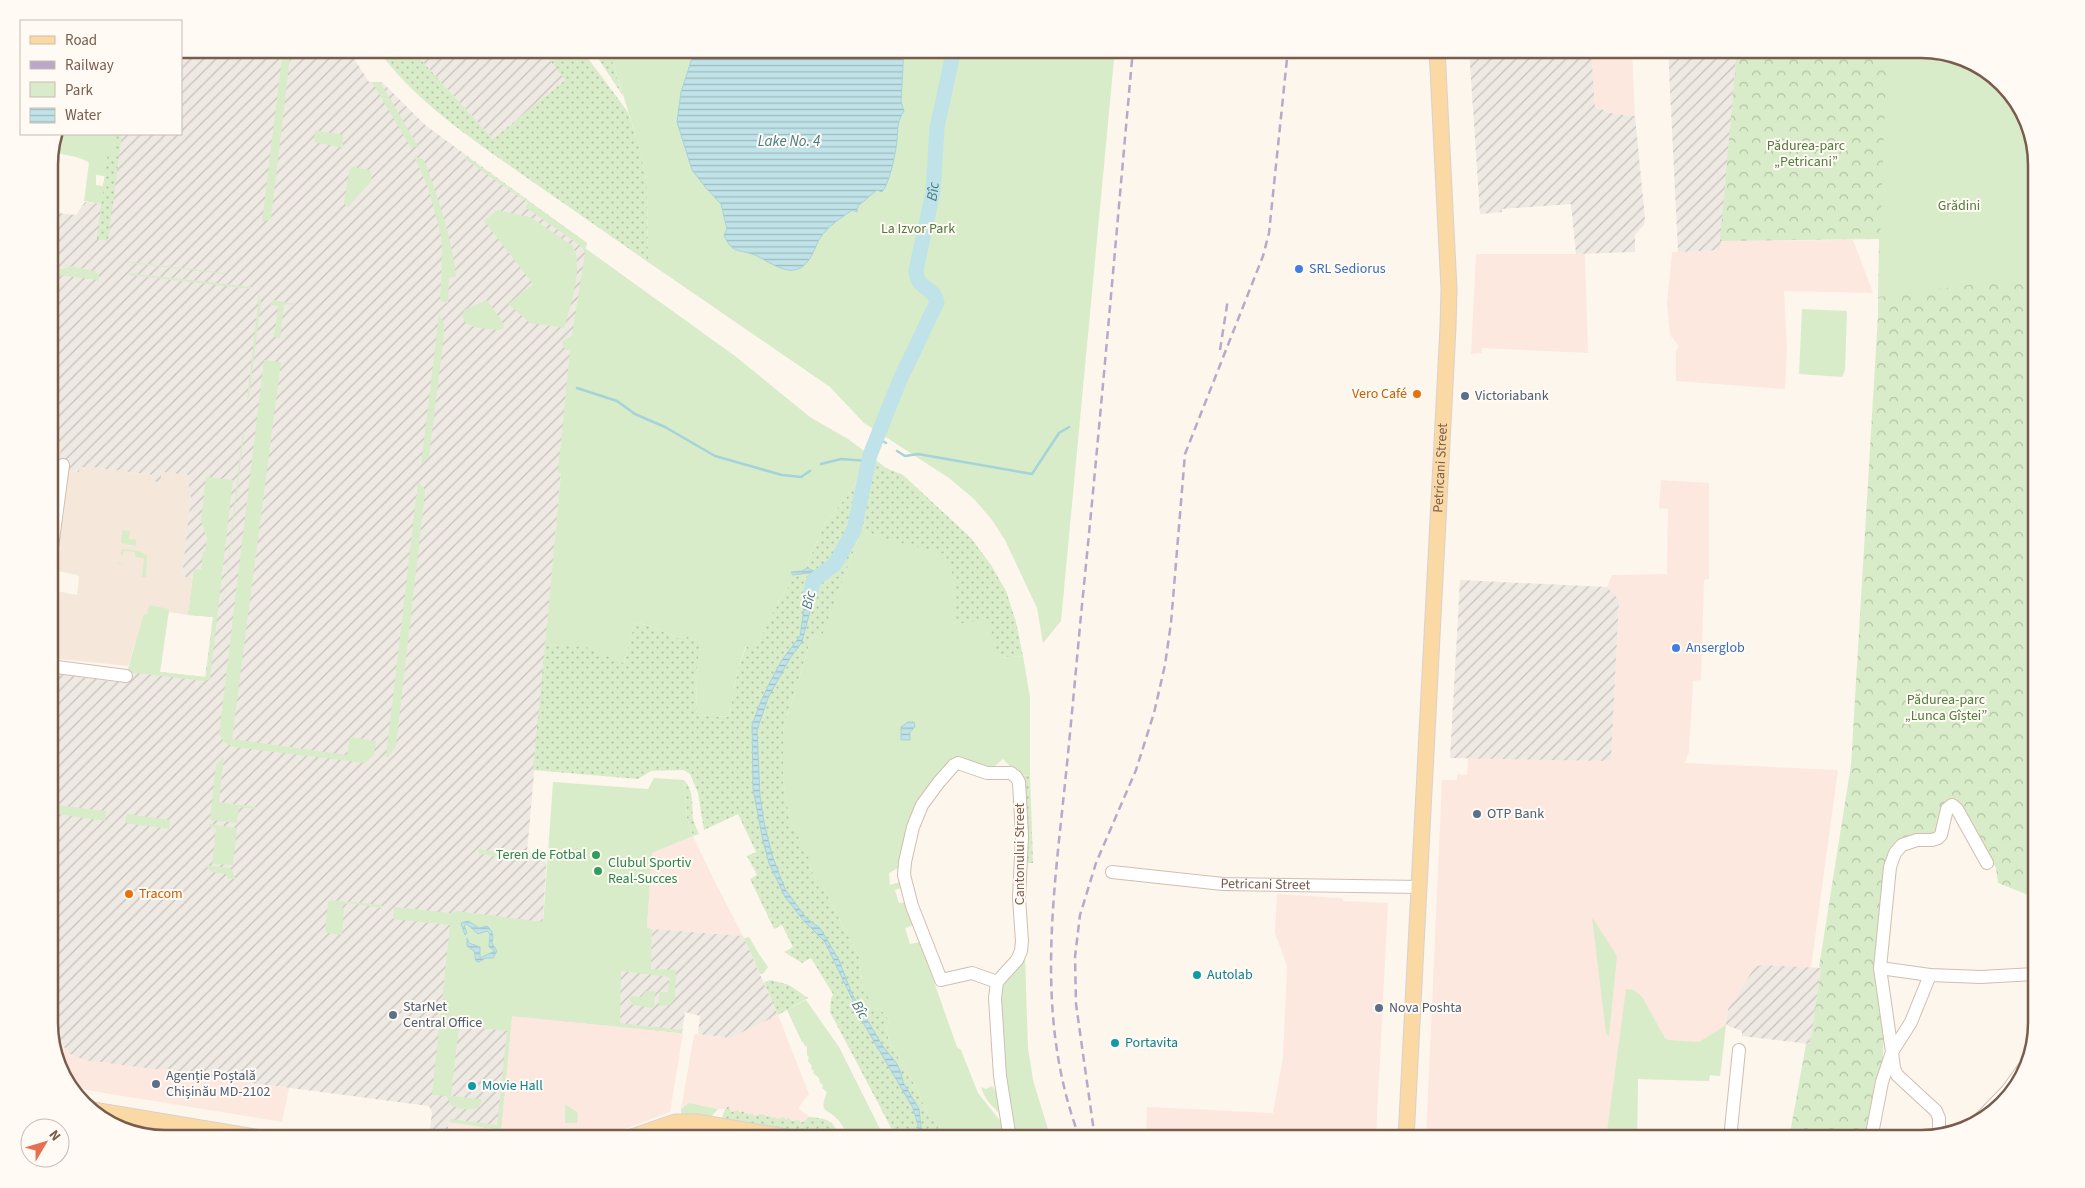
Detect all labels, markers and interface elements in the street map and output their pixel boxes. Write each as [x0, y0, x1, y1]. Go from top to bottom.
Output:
legend [20, 20, 182, 135]
text: Road [65, 30, 97, 51]
text: Railway [65, 55, 114, 76]
text: Park [65, 80, 94, 101]
text: Water [65, 105, 102, 126]
water label: Lake No. 4 [758, 131, 820, 152]
park label: Pădurea-parc „Petricani” [1767, 136, 1846, 172]
water label: Bîc [921, 181, 944, 203]
park label: Grădini [1938, 196, 1980, 216]
park label: La Izvor Park [881, 219, 955, 239]
place label: SRL Sediorus [1309, 259, 1386, 279]
marker: SRL Sediorus [1293, 263, 1305, 275]
place label: Vero Café [1352, 384, 1407, 404]
place label: Victoriabank [1475, 386, 1549, 406]
marker: Vero Café [1411, 388, 1423, 400]
marker: Victoriabank [1459, 390, 1471, 402]
street label: Petricani Street [1428, 422, 1453, 513]
water label: Bîc [797, 588, 822, 612]
place label: Anserglob [1686, 638, 1745, 658]
marker: Anserglob [1670, 642, 1682, 654]
park label: Pădurea-parc „Lunca Gîștei” [1905, 690, 1987, 726]
street label: Cantonului Street [1010, 802, 1030, 905]
place label: OTP Bank [1487, 804, 1544, 824]
marker: OTP Bank [1471, 808, 1483, 820]
place label: Teren de Fotbal [496, 845, 586, 865]
marker: Teren de Fotbal [590, 849, 602, 861]
place label: Clubul Sportiv Real-Succes [608, 853, 692, 889]
marker: Clubul Sportiv Real-Succes [592, 865, 604, 877]
street label: Petricani Street [1220, 874, 1311, 895]
place label: Tracom [139, 884, 183, 904]
marker: Tracom [123, 888, 135, 900]
place label: Autolab [1207, 965, 1253, 985]
marker: Autolab [1191, 969, 1203, 981]
place label: StarNet Central Office [403, 997, 482, 1033]
water label: Bîc [846, 997, 874, 1024]
place label: Nova Poshta [1389, 998, 1462, 1018]
marker: Nova Poshta [1373, 1002, 1385, 1014]
marker: StarNet Central Office [387, 1009, 399, 1021]
place label: Portavita [1125, 1033, 1178, 1053]
marker: Portavita [1109, 1037, 1121, 1049]
place label: Agenție Poștală Chișinău MD-2102 [166, 1066, 271, 1102]
place label: Movie Hall [482, 1076, 543, 1096]
marker: Agenție Poștală Chișinău MD-2102 [150, 1078, 162, 1090]
marker: Movie Hall [466, 1080, 478, 1092]
north arrow [20, 1118, 70, 1168]
text: N [44, 1126, 65, 1145]

